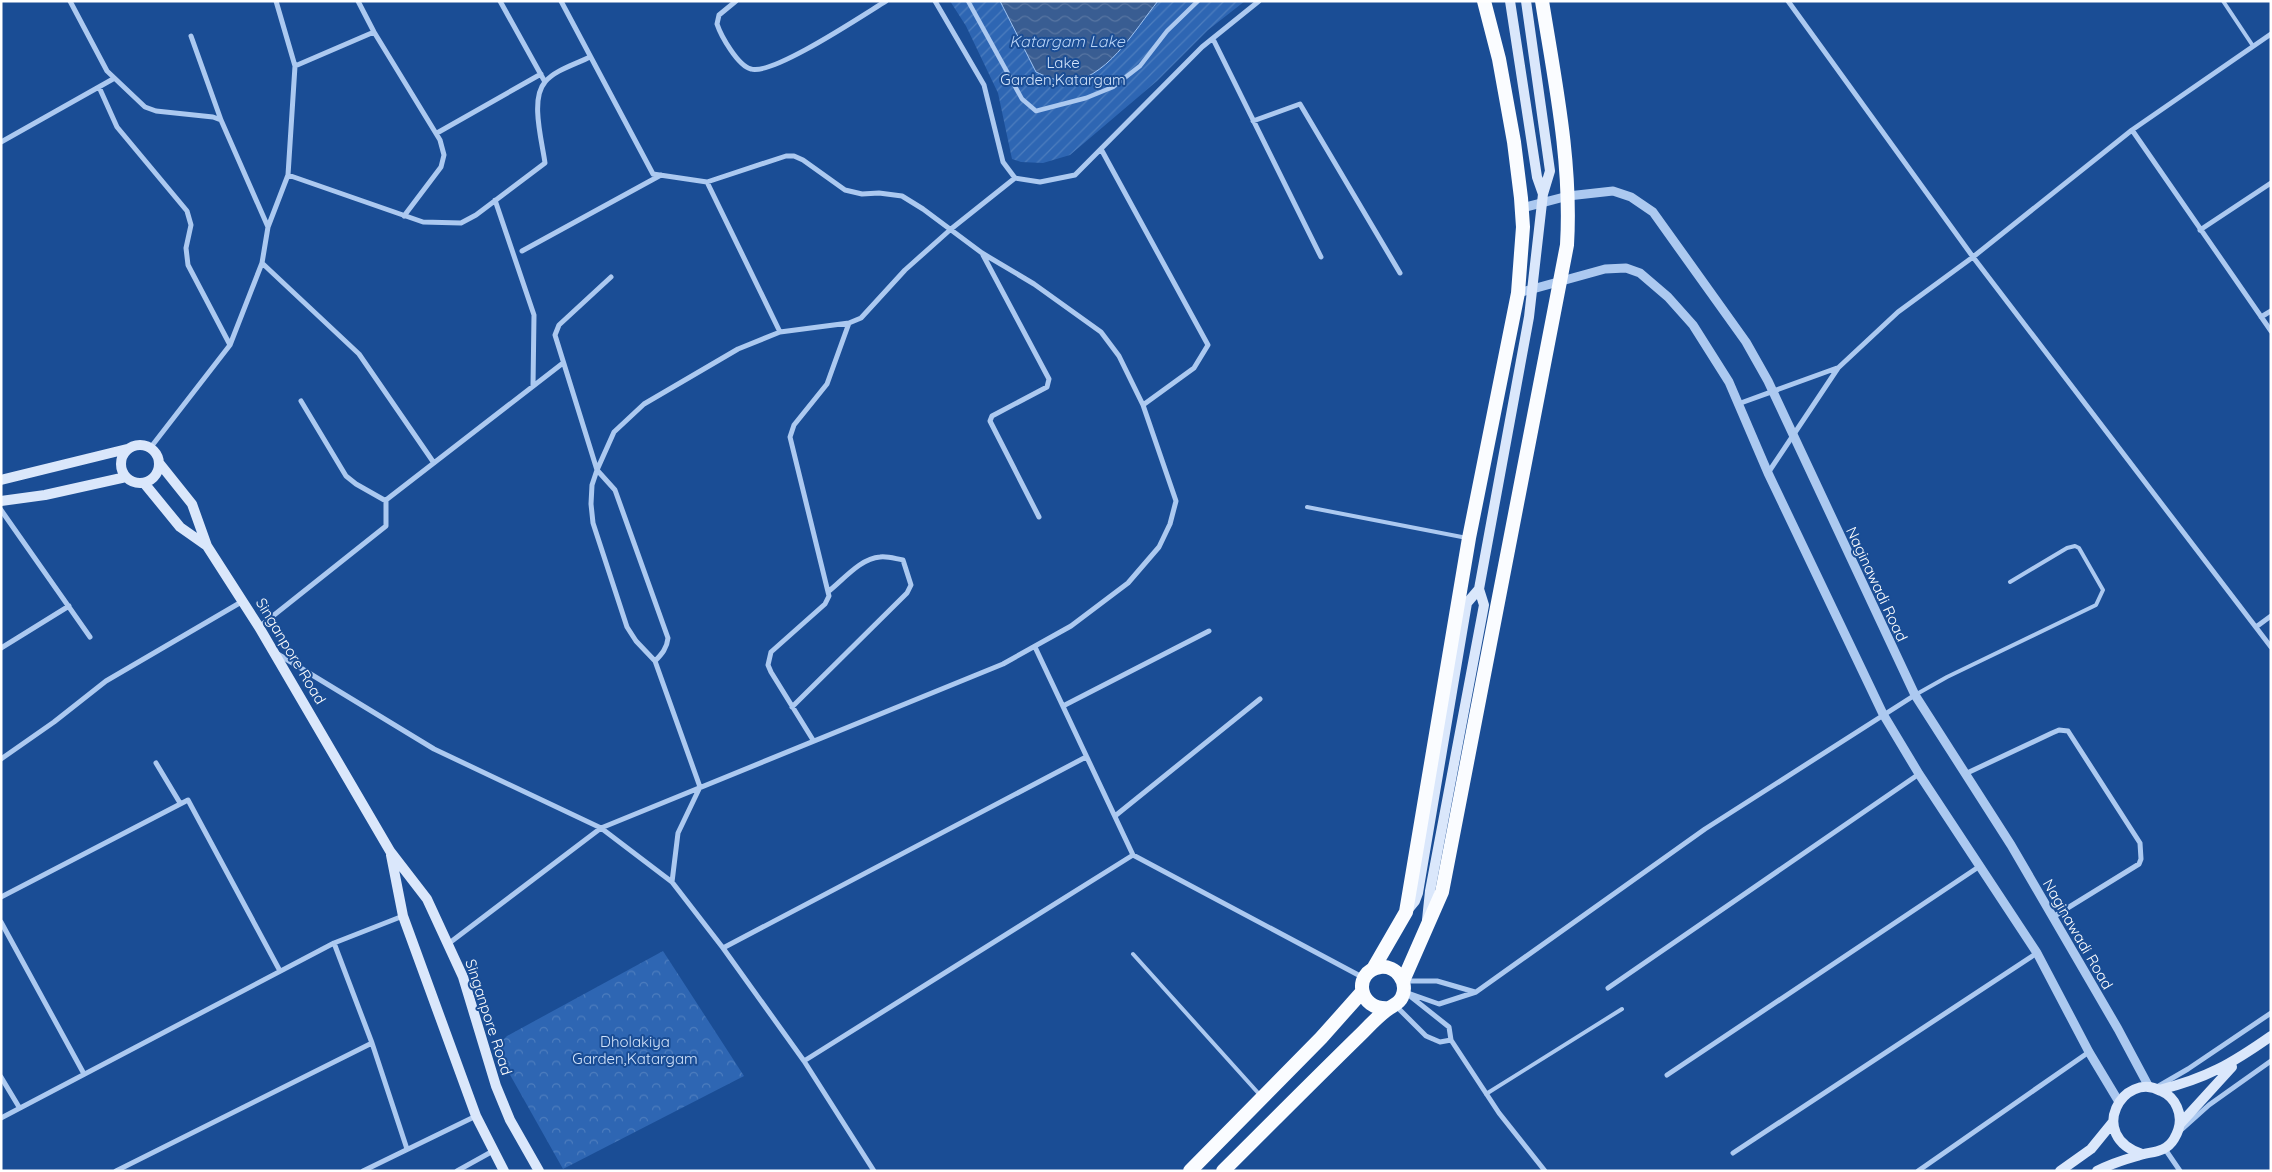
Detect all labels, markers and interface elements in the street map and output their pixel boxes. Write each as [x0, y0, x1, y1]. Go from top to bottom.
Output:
water label: Katargam Lake [1009, 31, 1126, 51]
park label: Lake Garden,Katargam [1000, 53, 1126, 89]
street label: Naginawadi Road [1842, 524, 1912, 644]
street label: Singanpore Road [252, 594, 330, 708]
street label: Naginawadi Road [2039, 875, 2117, 993]
street label: Singanpore Road [461, 957, 517, 1077]
park label: Dholakiya Garden,Katargam [572, 1032, 698, 1068]

